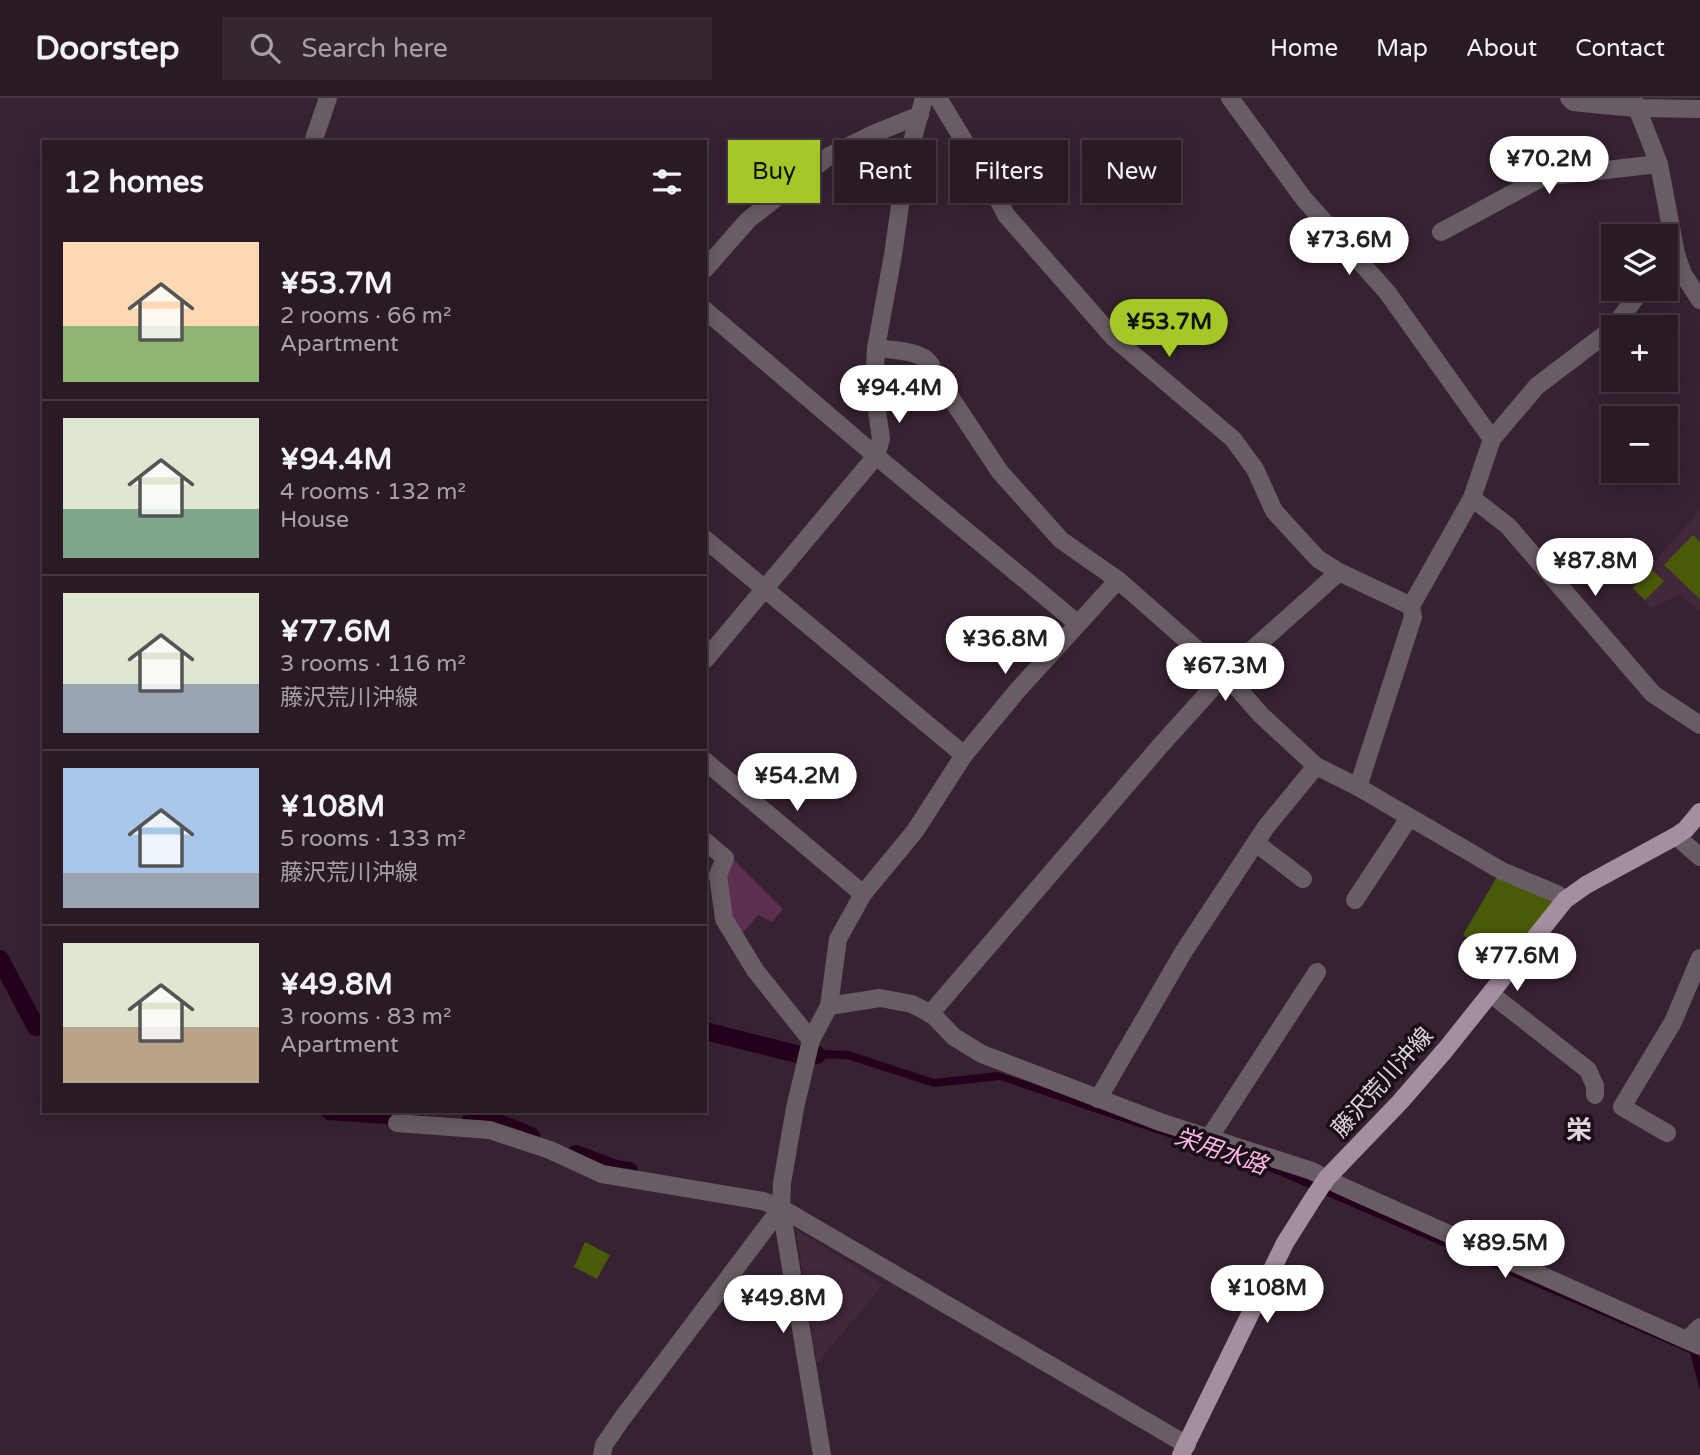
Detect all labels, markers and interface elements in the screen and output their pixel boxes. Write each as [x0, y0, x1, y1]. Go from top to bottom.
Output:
search box [222, 17, 712, 80]
text: Doorstep [35, 29, 180, 68]
icon: search [246, 29, 284, 67]
text: Search here [302, 33, 448, 64]
text: Home [1270, 34, 1338, 63]
text: Map [1376, 34, 1428, 63]
text: About [1466, 34, 1537, 63]
text: Contact [1575, 34, 1665, 63]
pin: ¥70.2M [1492, 136, 1606, 196]
chip: Buy [728, 140, 820, 203]
chip: Rent [834, 140, 936, 203]
chip: Filters [950, 140, 1068, 203]
chip: New [1082, 140, 1181, 203]
text: ¥70.2M [1506, 145, 1592, 173]
icon: filters [648, 163, 686, 201]
text: 12 homes [63, 164, 204, 201]
pin: ¥73.6M [1292, 218, 1406, 277]
map controls [1601, 224, 1678, 483]
button: layers [1601, 224, 1678, 301]
text: ¥73.6M [1306, 226, 1392, 254]
text: ¥53.7M [280, 265, 393, 302]
icon: home [119, 270, 203, 354]
pin: ¥53.7M [1112, 300, 1226, 359]
text: 2 rooms · 66 m² [280, 302, 451, 330]
text: ¥53.7M [1126, 308, 1212, 336]
button: + [1601, 315, 1678, 392]
text: Apartment [280, 330, 399, 358]
pin: ¥94.4M [842, 366, 956, 425]
text: ¥94.4M [856, 374, 942, 402]
button: − [1601, 406, 1678, 483]
text: ¥94.4M [280, 441, 392, 478]
icon: home [119, 446, 203, 530]
text: 4 rooms · 132 m² [280, 478, 466, 506]
text: House [280, 506, 349, 534]
pin: ¥87.8M [1538, 538, 1652, 598]
text: ¥87.8M [1552, 547, 1638, 575]
text: ¥77.6M [280, 613, 392, 650]
pin: ¥36.8M [948, 616, 1062, 676]
icon: home [119, 621, 203, 705]
text: ¥36.8M [962, 625, 1048, 653]
pin: ¥67.3M [1168, 644, 1282, 703]
text: 3 rooms · 116 m² [280, 650, 466, 678]
text: ¥67.3M [1182, 652, 1268, 680]
text: 藤沢荒川沖線 [280, 684, 418, 712]
pin: ¥54.2M [740, 754, 854, 813]
text: ¥54.2M [754, 762, 840, 790]
text: ¥108M [280, 788, 385, 825]
icon: home [119, 796, 203, 880]
text: 5 rooms · 133 m² [280, 825, 466, 853]
text: 藤沢荒川沖線 [280, 859, 418, 887]
pin: ¥77.6M [1460, 934, 1574, 993]
text: ¥77.6M [1474, 942, 1560, 970]
text: ¥49.8M [280, 966, 393, 1003]
icon: home [119, 971, 203, 1055]
text: 3 rooms · 83 m² [280, 1003, 451, 1031]
street label: 藤沢荒川沖線 [1326, 1022, 1439, 1143]
text: Apartment [280, 1031, 399, 1059]
district label: 栄 [1566, 1115, 1592, 1146]
water label: 栄用水路 [1171, 1122, 1273, 1181]
pin: ¥89.5M [1448, 1220, 1562, 1280]
text: ¥89.5M [1462, 1229, 1548, 1257]
pin: ¥108M [1218, 1266, 1316, 1325]
text: ¥108M [1227, 1274, 1307, 1302]
pin: ¥49.8M [726, 1276, 840, 1335]
text: ¥49.8M [740, 1284, 826, 1312]

